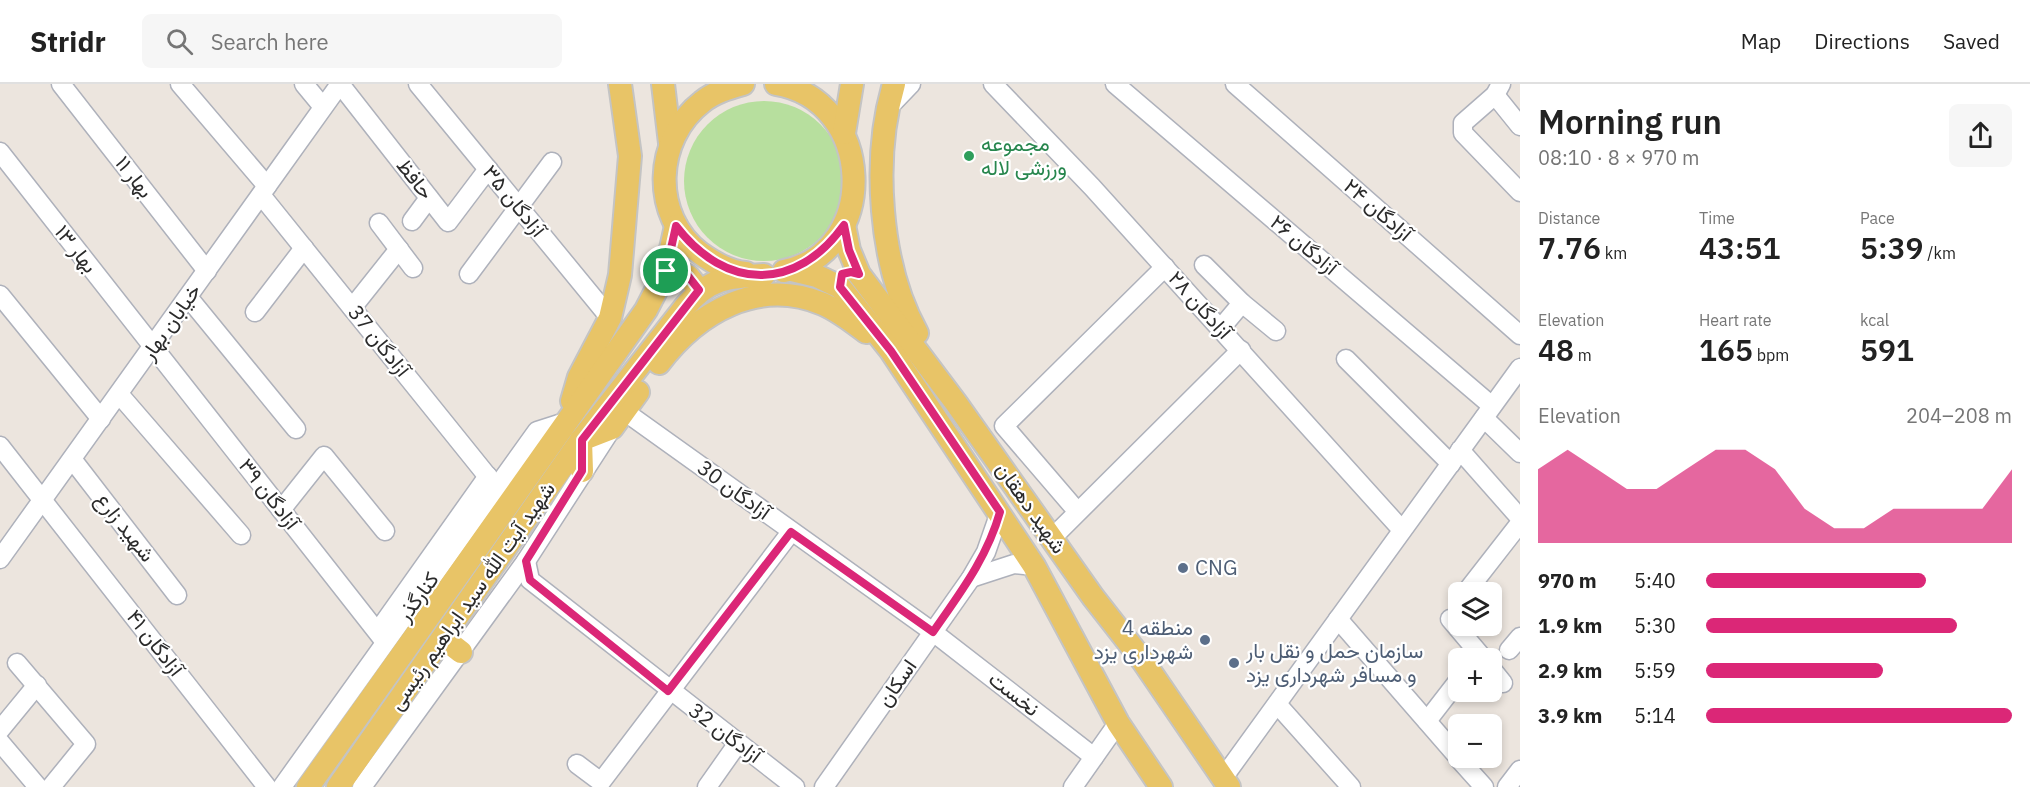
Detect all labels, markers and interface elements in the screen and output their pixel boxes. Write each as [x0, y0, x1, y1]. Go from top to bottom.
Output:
search box [142, 14, 562, 68]
text: Stridr [30, 23, 106, 60]
icon: search [163, 25, 196, 58]
text: Search here [211, 27, 329, 56]
text: Map [1741, 27, 1781, 55]
text: Directions [1814, 27, 1910, 55]
text: Saved [1943, 27, 2000, 55]
text: Morning run [1538, 100, 1722, 143]
button: share [1949, 104, 2012, 167]
place label: مجموعه ورزشی لاله [981, 129, 1067, 181]
text: 08:10 · 8 × 970 m [1538, 144, 1699, 171]
street label: بهار ۱۱ [109, 149, 160, 203]
marker: مجموعه ورزشی لاله [962, 149, 976, 163]
street label: حافظ [391, 152, 441, 205]
street label: آزادگان ۳۵ [477, 158, 554, 244]
street label: ۲۴ آزادگان [1338, 172, 1420, 248]
street label: ۲۶ آزادگان [1265, 208, 1346, 282]
text: Distance [1538, 208, 1600, 228]
text: Time [1699, 208, 1735, 228]
text: Pace [1860, 208, 1895, 228]
street label: بهار ۱۳ [49, 218, 105, 278]
text: 7.76 [1538, 228, 1601, 267]
text: 43:51 [1699, 228, 1781, 267]
text: 5:39 [1860, 228, 1924, 267]
text: km [1601, 243, 1627, 263]
text: /km [1924, 243, 1956, 263]
pin [640, 245, 691, 296]
icon: arrive [649, 254, 682, 287]
street label: ۲۸ آزادگان [1163, 264, 1240, 346]
street label: خیابان بهار [133, 278, 207, 366]
street label: آزادگان 37 [342, 299, 419, 384]
text: Elevation [1538, 310, 1604, 330]
text: Heart rate [1699, 310, 1772, 330]
text: kcal [1860, 310, 1889, 330]
text: 48 [1538, 330, 1574, 369]
text: 165 [1699, 330, 1753, 369]
text: 591 [1860, 330, 1914, 369]
text: m [1574, 345, 1592, 365]
text: bpm [1753, 345, 1789, 365]
text: Elevation [1538, 402, 1621, 429]
text: 204–208 m [1906, 402, 2012, 429]
street label: آزادگان ۳۹ [233, 452, 308, 536]
street label: آزادگان 30 [692, 453, 779, 527]
street label: شهید دهقان [990, 456, 1074, 559]
street label: شهید آیت الله سید ابراهیم رئیسی [382, 476, 562, 716]
street label: شهید زارع [89, 486, 162, 568]
place label: CNG [1195, 553, 1237, 581]
marker: CNG [1176, 561, 1190, 575]
street label: کنارگذر [389, 566, 445, 628]
text: 970 m [1538, 567, 1597, 594]
text: 5:40 [1634, 567, 1676, 594]
map controls [1448, 582, 1502, 768]
button: layers [1448, 582, 1502, 636]
street label: آزادگان ۴۱ [121, 603, 192, 683]
text: 1.9 km [1538, 612, 1602, 639]
text: 5:30 [1634, 612, 1676, 639]
place label: منطقه 4 شهرداری یزد [1094, 613, 1193, 665]
marker: منطقه 4 شهرداری یزد [1198, 633, 1212, 647]
place label: سازمان حمل و نقل بار و مسافر شهرداری یزد [1245, 636, 1423, 688]
button: + [1448, 648, 1502, 702]
street label: اسکان [870, 653, 923, 712]
marker: سازمان حمل و نقل بار و مسافر شهرداری یزد [1227, 656, 1241, 670]
text: 2.9 km [1538, 657, 1602, 684]
text: 5:59 [1634, 657, 1676, 684]
street label: نخست [983, 664, 1046, 722]
street label: آزادگان 32 [683, 696, 769, 770]
text: 3.9 km [1538, 702, 1602, 729]
text: 5:14 [1634, 702, 1676, 729]
button: − [1448, 714, 1502, 768]

